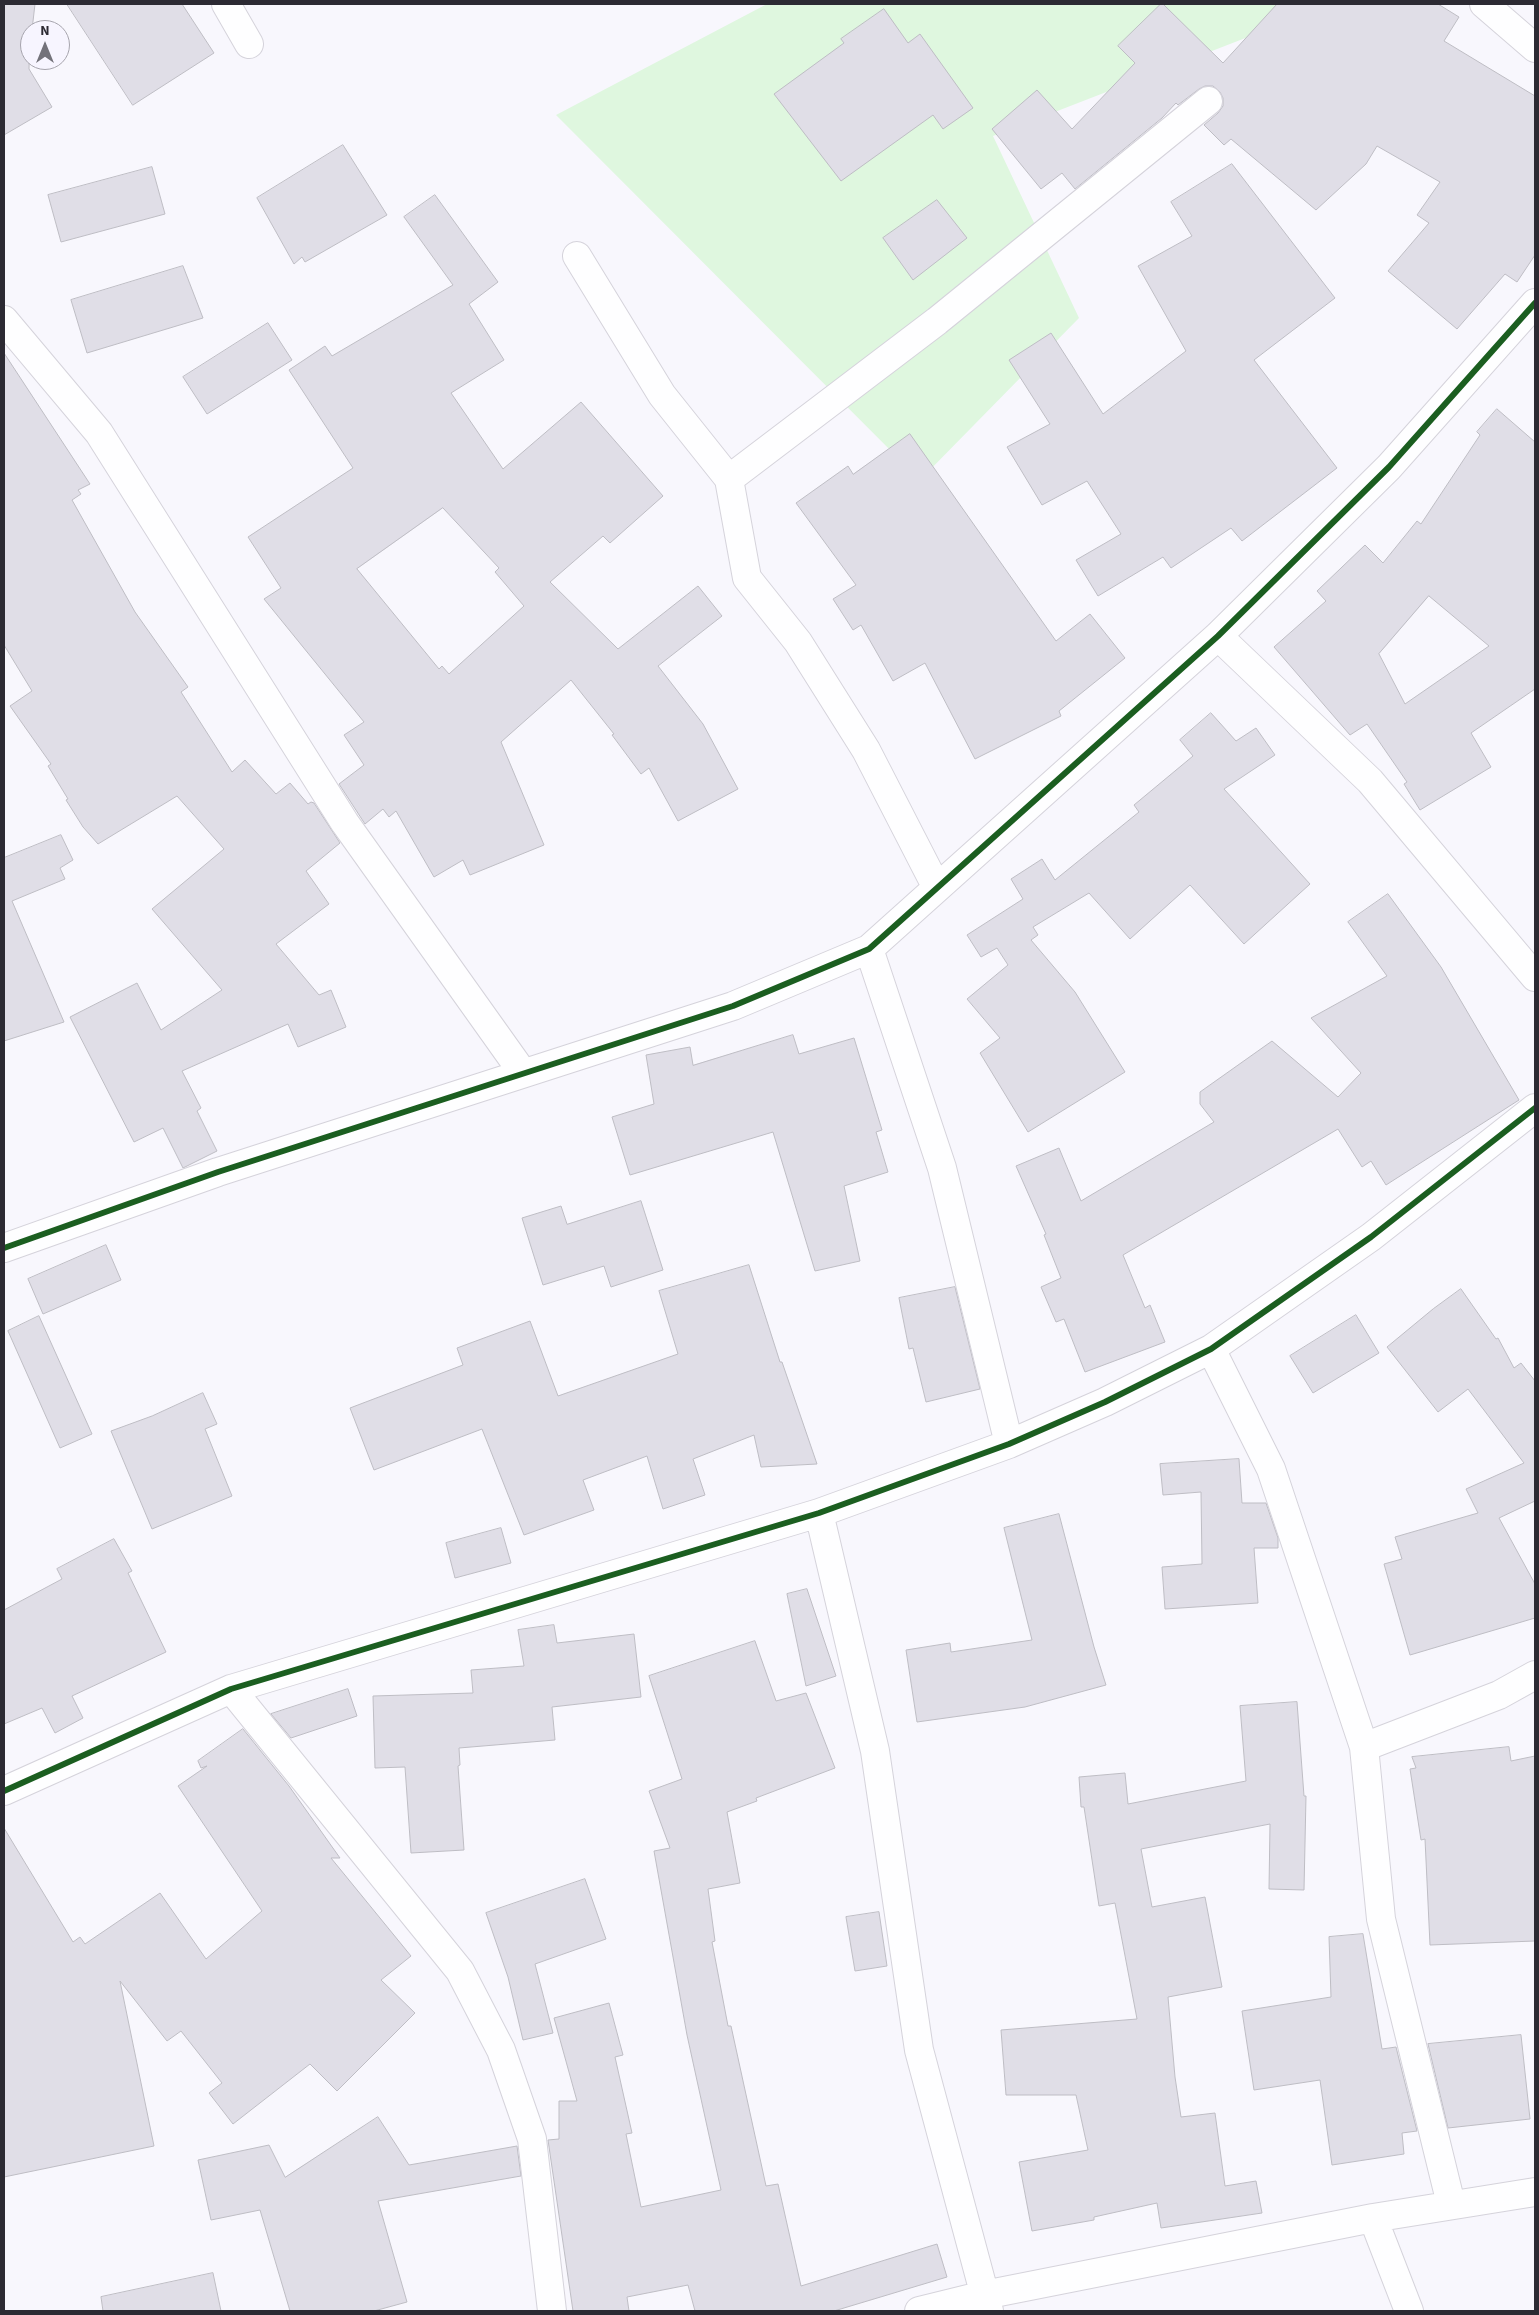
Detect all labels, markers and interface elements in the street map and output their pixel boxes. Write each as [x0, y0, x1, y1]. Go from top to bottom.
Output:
north arrow [20, 20, 70, 70]
text: N [40, 21, 50, 41]

